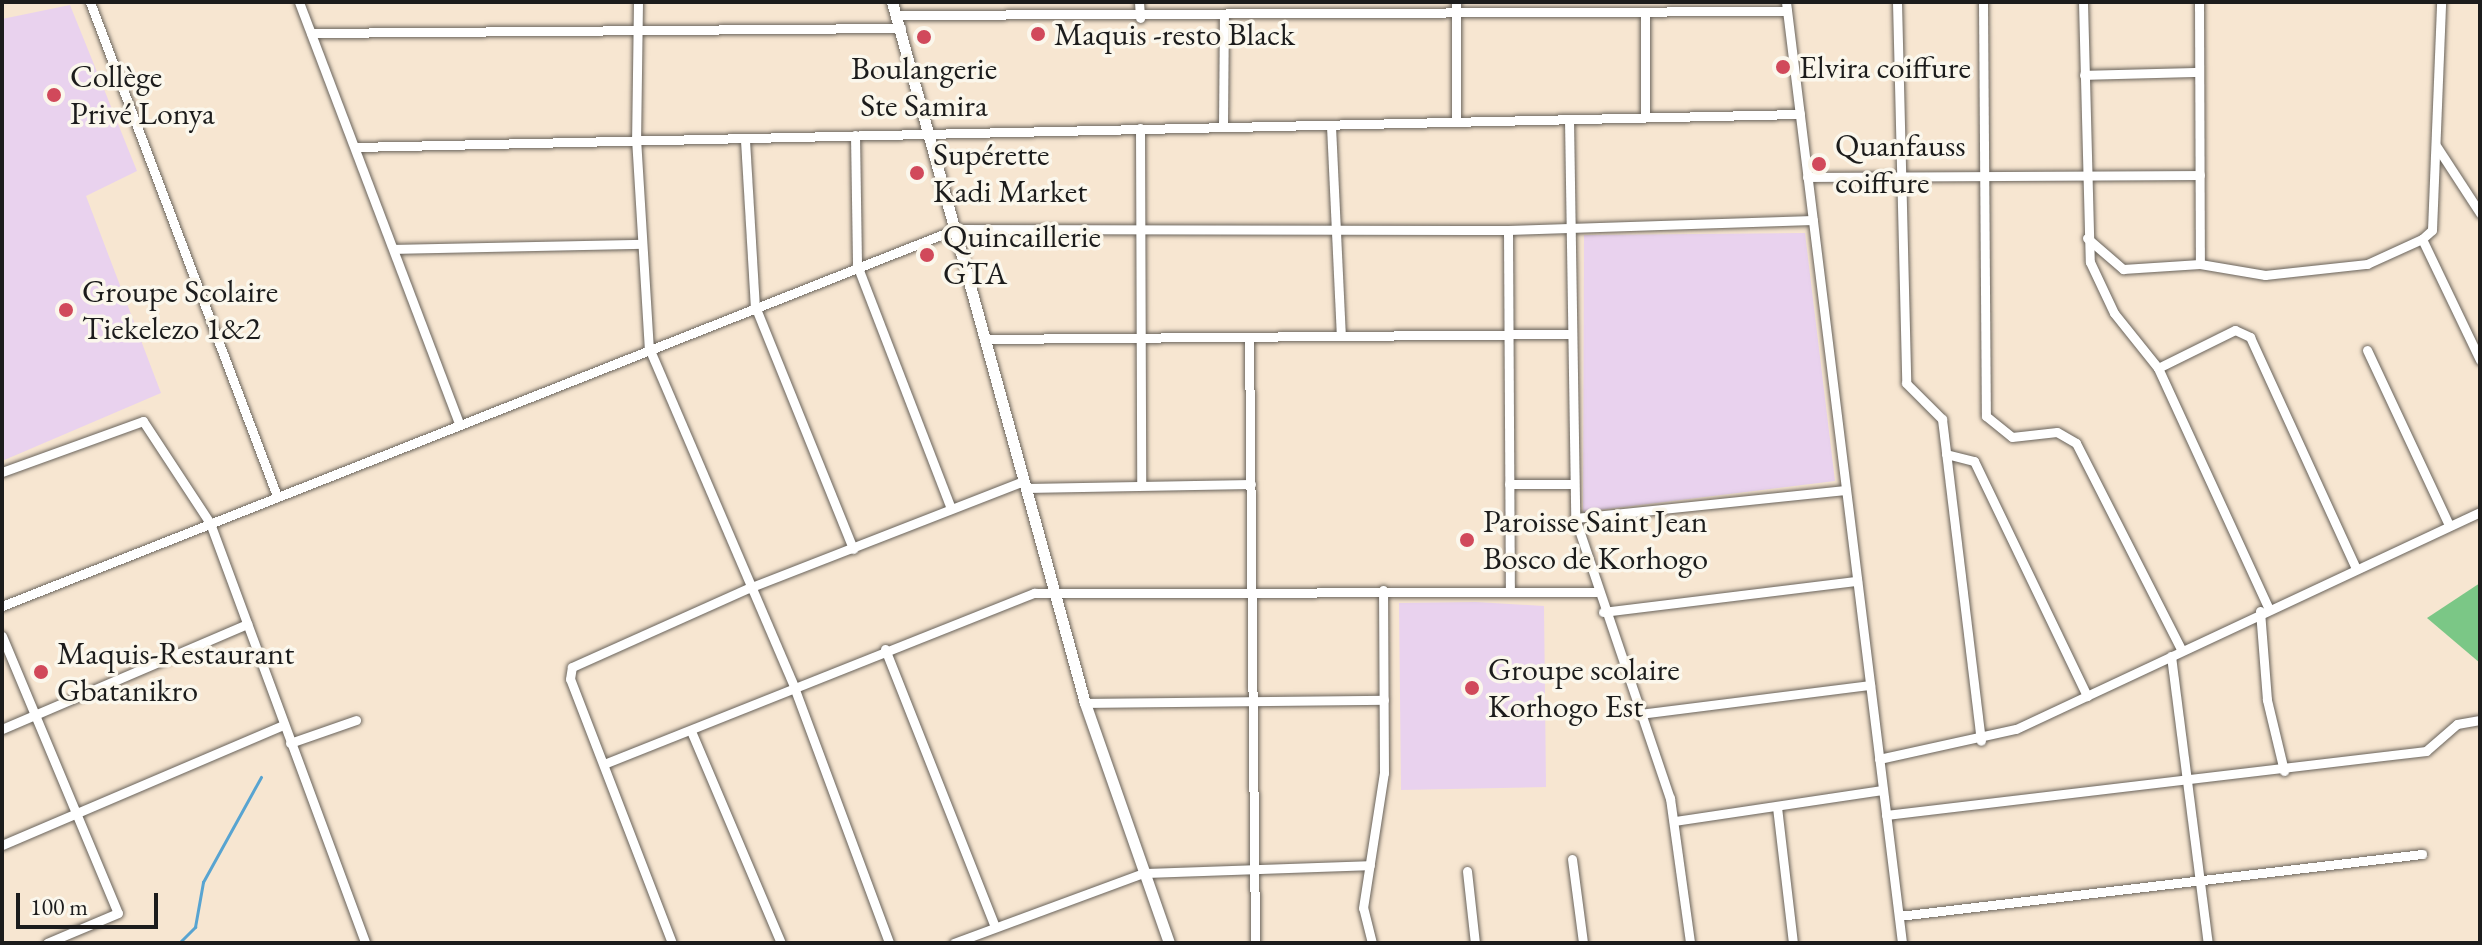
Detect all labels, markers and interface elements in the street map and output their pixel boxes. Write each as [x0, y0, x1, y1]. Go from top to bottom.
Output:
place label: Maquis -resto Black [1054, 15, 1295, 53]
marker: Maquis -resto Black [1029, 25, 1047, 43]
marker: Boulangerie Ste Samira [915, 28, 933, 46]
place label: Elvira coiffure [1799, 48, 1971, 86]
place label: Boulangerie Ste Samira [851, 50, 997, 125]
place label: Collège Privé Lonya [70, 58, 215, 133]
marker: Elvira coiffure [1774, 58, 1792, 76]
marker: Collège Privé Lonya [45, 86, 63, 104]
place label: Quanfauss coiffure [1835, 127, 1966, 202]
place label: Supérette Kadi Market [933, 136, 1087, 211]
marker: Quanfauss coiffure [1810, 155, 1828, 173]
marker: Supérette Kadi Market [908, 164, 926, 182]
place label: Quincaillerie GTA [943, 218, 1101, 293]
marker: Quincaillerie GTA [918, 246, 936, 264]
place label: Groupe Scolaire Tiekelezo 1&2 [82, 273, 278, 348]
marker: Groupe Scolaire Tiekelezo 1&2 [57, 301, 75, 319]
place label: Paroisse Saint Jean Bosco de Korhogo [1483, 503, 1708, 578]
marker: Paroisse Saint Jean Bosco de Korhogo [1458, 531, 1476, 549]
place label: Maquis-Restaurant Gbatanikro [57, 635, 294, 710]
place label: Groupe scolaire Korhogo Est [1488, 651, 1680, 726]
marker: Maquis-Restaurant Gbatanikro [32, 663, 50, 681]
marker: Groupe scolaire Korhogo Est [1463, 679, 1481, 697]
scale bar [20, 877, 162, 927]
text: 100 m [30, 891, 88, 922]

